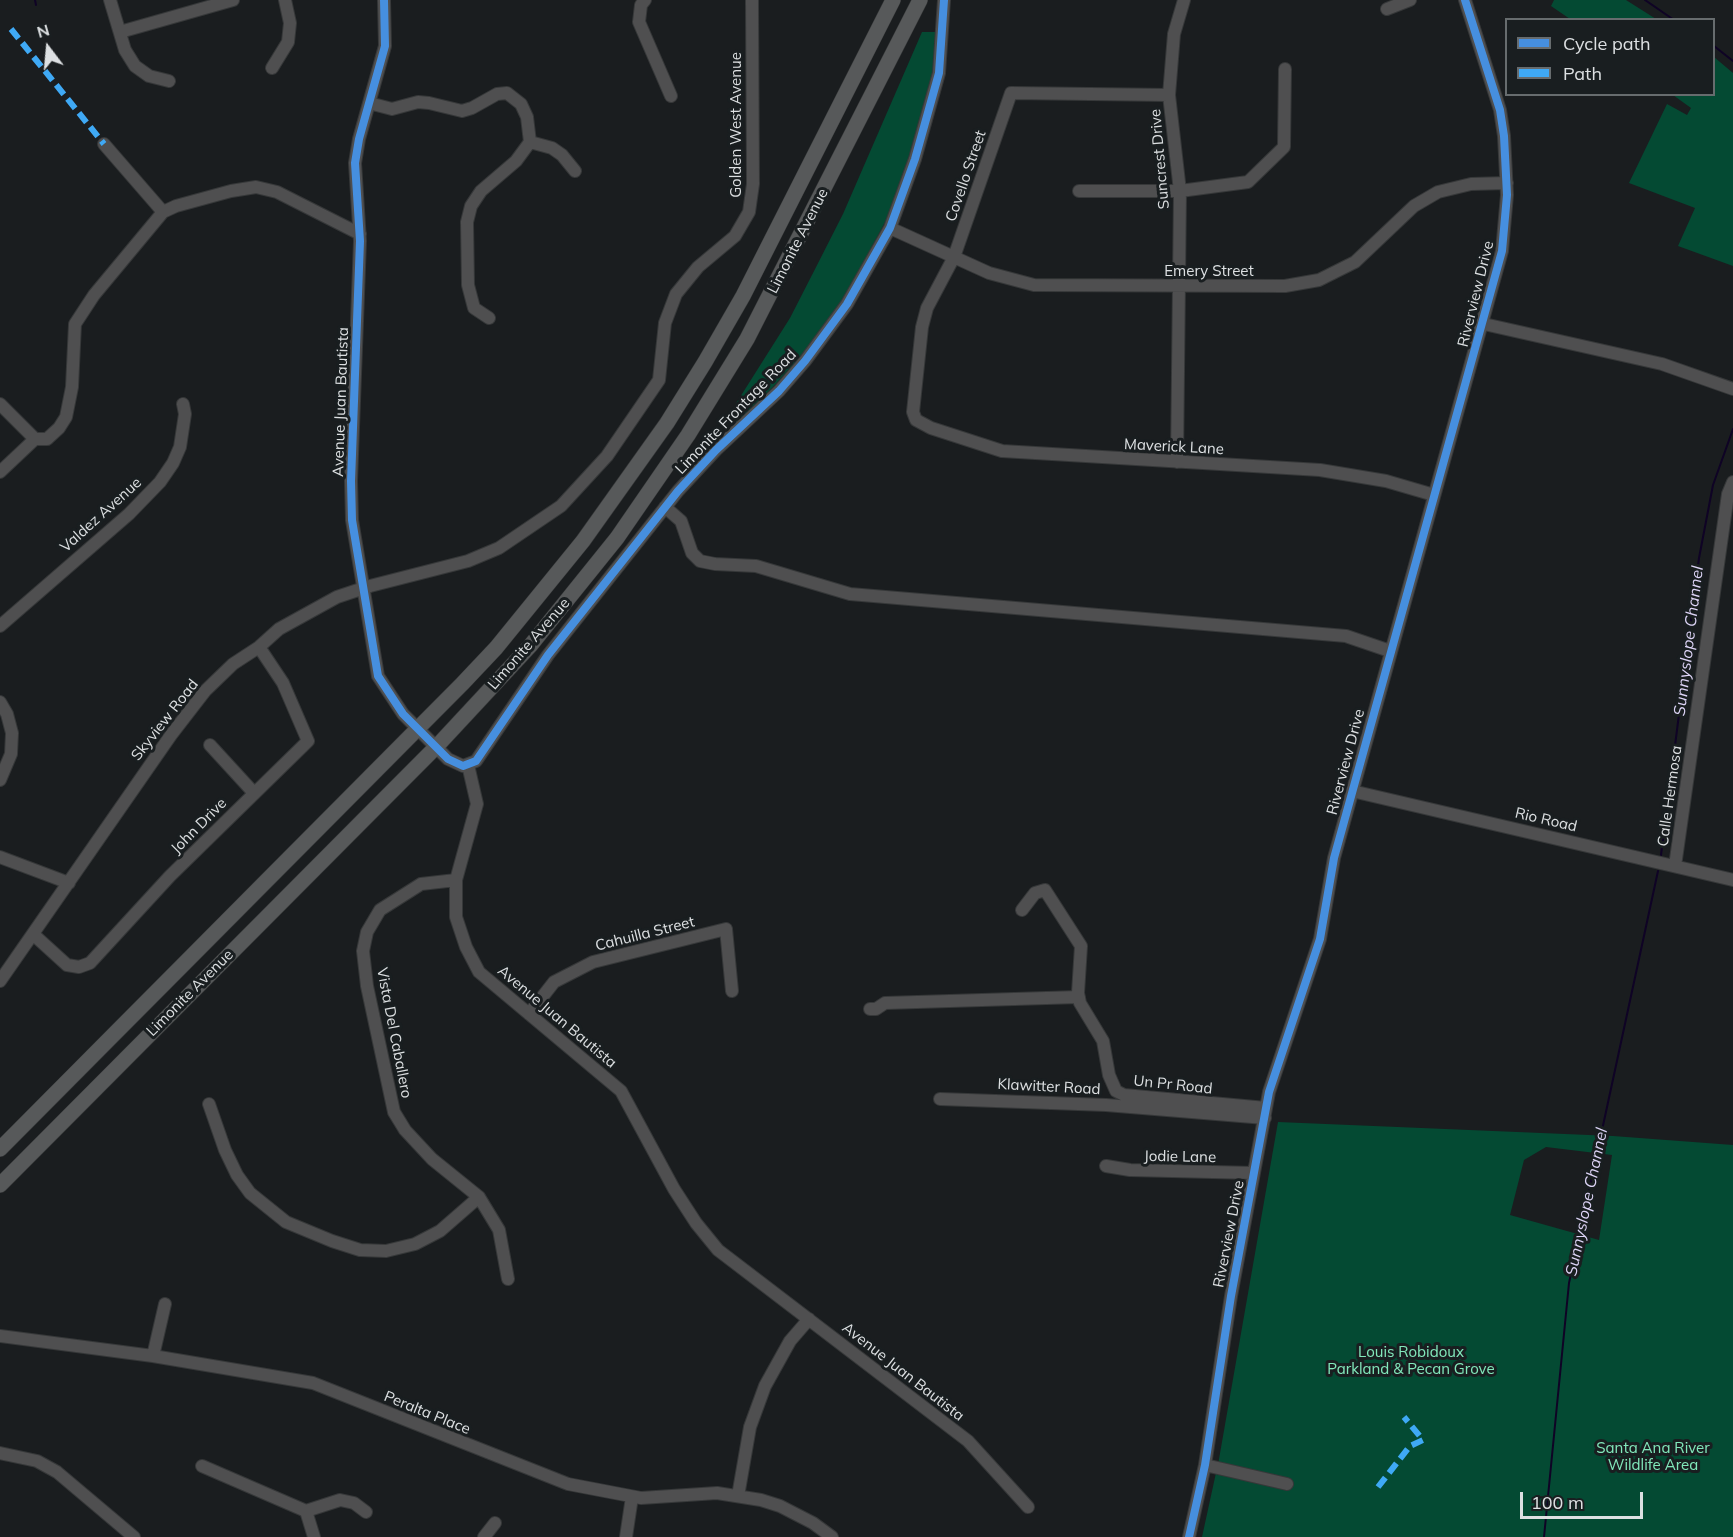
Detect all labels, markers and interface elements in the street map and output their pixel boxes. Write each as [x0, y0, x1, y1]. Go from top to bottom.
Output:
north arrow [18, 18, 78, 78]
legend [1505, 18, 1715, 96]
text: N [34, 19, 52, 42]
text: Cycle path [1563, 32, 1650, 55]
street label: Golden West Avenue [727, 52, 745, 198]
text: Path [1563, 62, 1602, 85]
street label: Suncrest Drive [1147, 108, 1173, 210]
street label: Covello Street [942, 128, 990, 224]
street label: Limonite Avenue [764, 186, 832, 296]
street label: Riverview Drive [1454, 239, 1498, 349]
street label: Emery Street [1164, 262, 1254, 280]
street label: Avenue Juan Bautista [329, 327, 353, 477]
street label: Limonite Frontage Road [672, 346, 800, 478]
street label: Maverick Lane [1124, 435, 1224, 459]
street label: Valdez Avenue [57, 474, 145, 556]
water label: Sunnyslope Channel [1670, 565, 1708, 717]
street label: Limonite Avenue [484, 595, 574, 693]
street label: Skyview Road [128, 676, 202, 764]
street label: Riverview Drive [1323, 707, 1369, 817]
street label: Calle Hermosa [1654, 744, 1686, 848]
street label: John Drive [167, 794, 231, 858]
street label: Rio Road [1513, 804, 1579, 836]
street label: Cahuilla Street [594, 913, 696, 955]
street label: Limonite Avenue [143, 946, 237, 1040]
street label: Avenue Juan Bautista [494, 962, 620, 1072]
street label: Vista Del Caballero [373, 966, 415, 1100]
street label: Un Pr Road [1133, 1072, 1213, 1098]
street label: Klawitter Road [997, 1075, 1101, 1099]
water label: Sunnyslope Channel [1562, 1126, 1612, 1278]
street label: Jodie Lane [1144, 1147, 1216, 1167]
street label: Riverview Drive [1210, 1179, 1248, 1289]
street label: Avenue Juan Bautista [838, 1319, 968, 1425]
park label: Louis Robidoux Parkland & Pecan Grove [1327, 1343, 1495, 1378]
street label: Peralta Place [381, 1388, 473, 1438]
park label: Santa Ana River Wildlife Area [1596, 1439, 1710, 1474]
scale bar [1523, 1480, 1646, 1518]
text: 100 m [1531, 1491, 1584, 1514]

